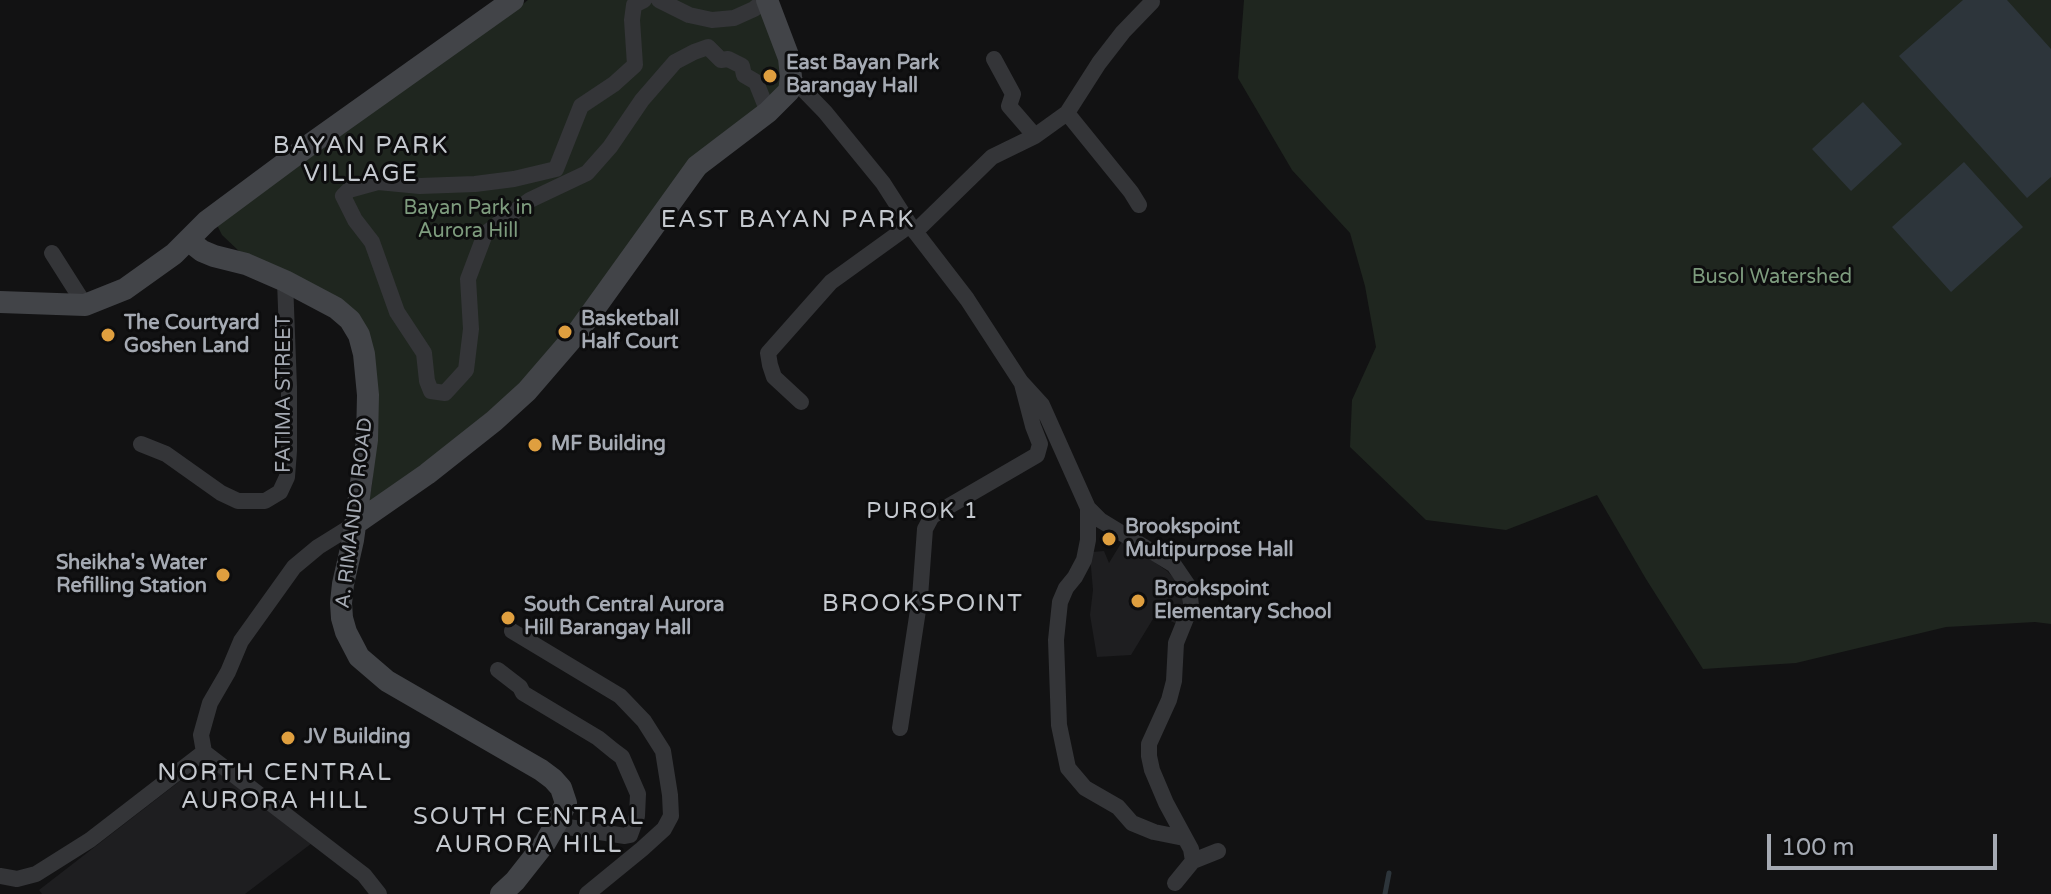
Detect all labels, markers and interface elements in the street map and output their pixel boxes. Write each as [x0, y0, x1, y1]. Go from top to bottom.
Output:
place label: East Bayan Park Barangay Hall [786, 52, 939, 99]
marker: East Bayan Park Barangay Hall [761, 67, 779, 85]
district label: BAYAN PARK VILLAGE [273, 133, 449, 189]
park label: Bayan Park in Aurora Hill [403, 197, 533, 244]
district label: EAST BAYAN PARK [661, 207, 915, 235]
park label: Busol Watershed [1692, 266, 1852, 290]
place label: Basketball Half Court [581, 308, 679, 355]
place label: The Courtyard Goshen Land [124, 312, 260, 359]
street label: FATIMA STREET [273, 315, 297, 473]
marker: Basketball Half Court [556, 323, 574, 341]
marker: The Courtyard Goshen Land [99, 326, 117, 344]
street label: A. RIMANDO ROAD [331, 416, 379, 610]
place label: MF Building [551, 433, 666, 457]
marker: MF Building [526, 436, 544, 454]
district label: PUROK 1 [866, 499, 980, 525]
place label: Brookspoint Multipurpose Hall [1125, 516, 1293, 563]
marker: Brookspoint Multipurpose Hall [1100, 530, 1118, 548]
place label: Sheikha's Water Refilling Station [56, 552, 207, 599]
marker: Sheikha's Water Refilling Station [214, 566, 232, 584]
place label: Brookspoint Elementary School [1154, 578, 1332, 625]
district label: BROOKSPOINT [822, 591, 1024, 619]
marker: Brookspoint Elementary School [1129, 592, 1147, 610]
place label: South Central Aurora Hill Barangay Hall [524, 594, 724, 641]
marker: South Central Aurora Hill Barangay Hall [499, 609, 517, 627]
place label: JV Building [304, 726, 411, 750]
marker: JV Building [279, 729, 297, 747]
district label: NORTH CENTRAL AURORA HILL [157, 760, 393, 816]
district label: SOUTH CENTRAL AURORA HILL [413, 804, 645, 860]
scale bar [1771, 818, 2001, 868]
text: 100 m [1781, 833, 1855, 862]

